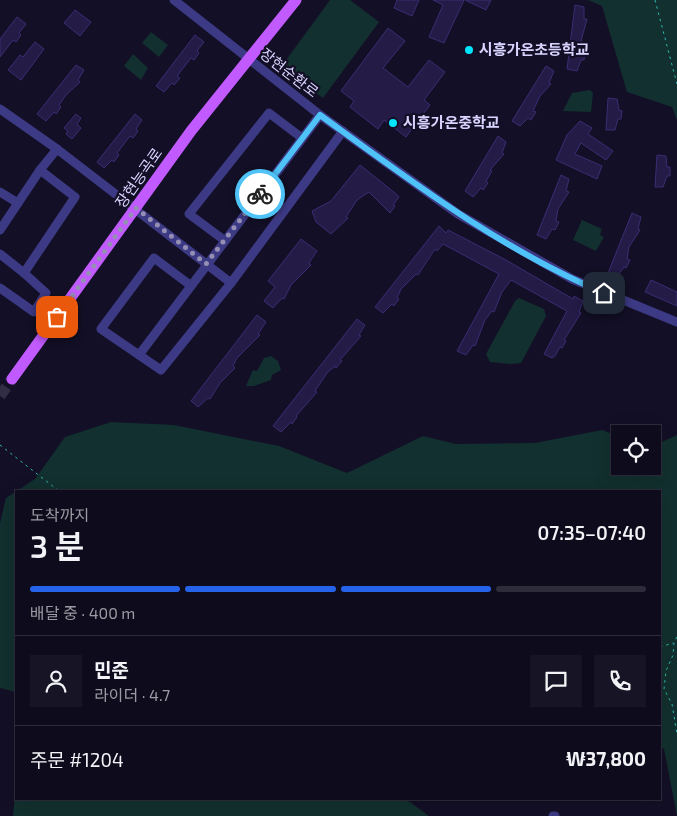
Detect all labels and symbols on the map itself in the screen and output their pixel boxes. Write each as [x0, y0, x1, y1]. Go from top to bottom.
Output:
place label: 시흥가온초등학교 [479, 40, 590, 58]
street label: 장현순환로 [257, 44, 322, 101]
marker: 시흥가온초등학교 [463, 44, 475, 56]
place label: 시흥가온중학교 [403, 113, 500, 131]
marker: 시흥가온중학교 [387, 117, 399, 129]
street label: 장현능곡로 [111, 144, 165, 211]
courier [235, 169, 285, 219]
pin [583, 272, 625, 314]
pin [36, 296, 78, 338]

